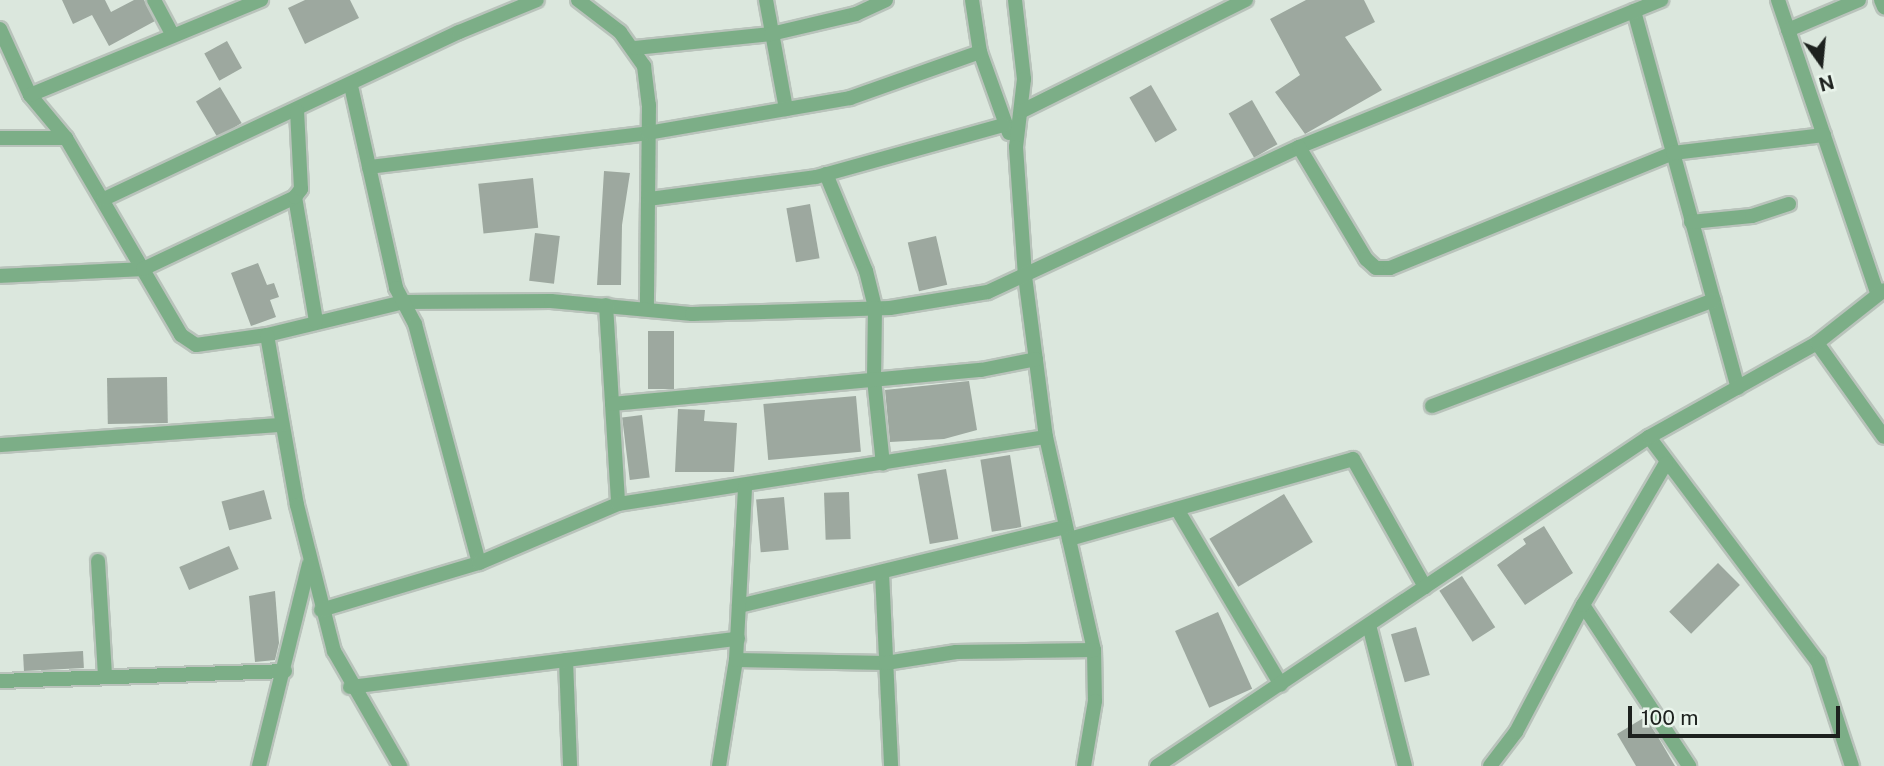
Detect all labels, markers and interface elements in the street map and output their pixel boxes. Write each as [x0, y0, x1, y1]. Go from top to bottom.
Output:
north arrow [1786, 28, 1856, 98]
text: N [1816, 71, 1836, 96]
scale bar [1632, 692, 1844, 736]
text: 100 m [1641, 705, 1698, 730]

